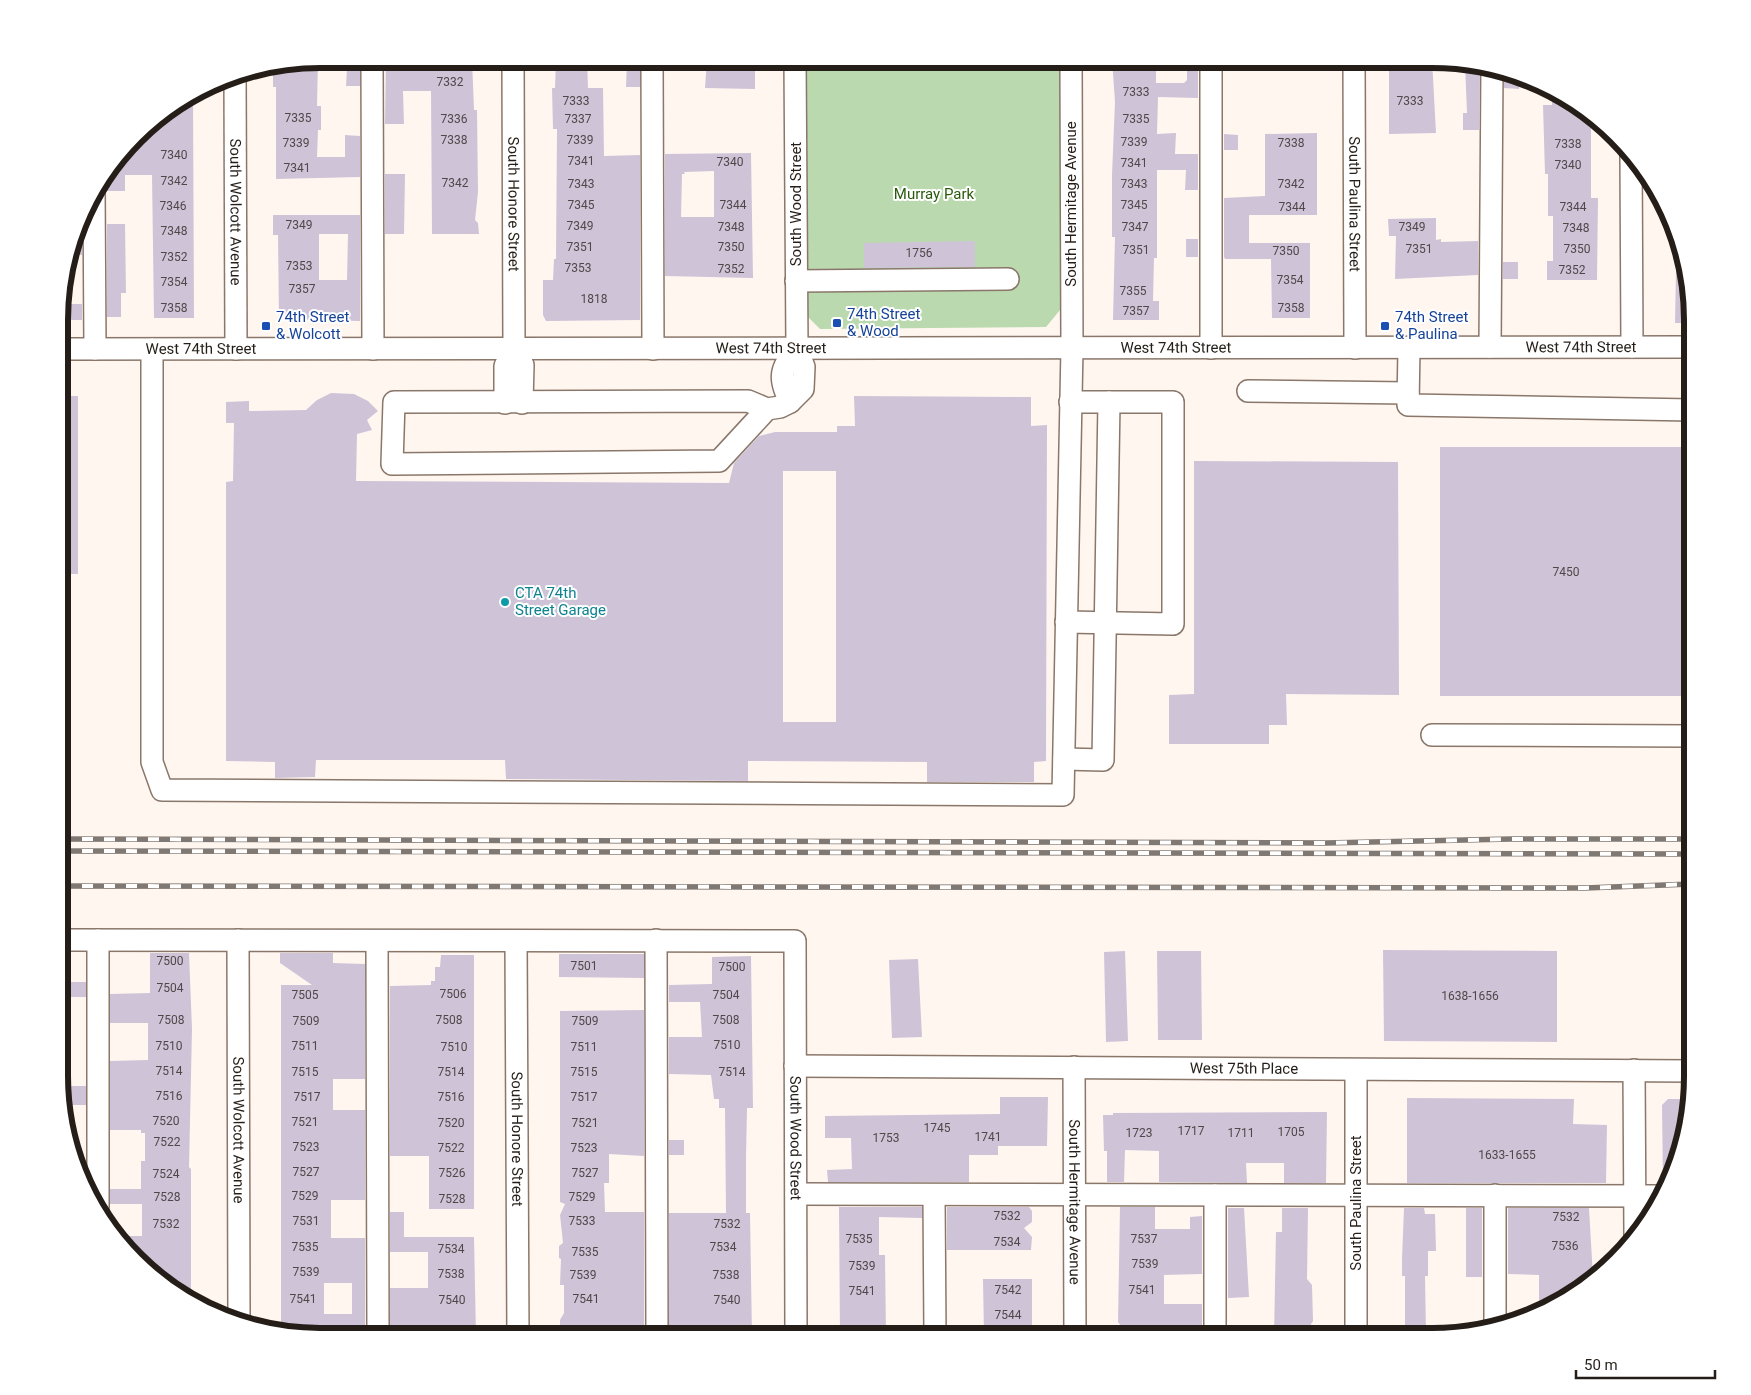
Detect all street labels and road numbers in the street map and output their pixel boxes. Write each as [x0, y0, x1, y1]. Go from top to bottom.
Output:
street label: South Hermitage Avenue [1062, 121, 1080, 287]
street label: South Honore Street [504, 136, 523, 272]
street label: South Paulina Street [1345, 136, 1364, 272]
street label: South Wolcott Avenue [226, 138, 245, 286]
street label: South Wood Street [787, 142, 805, 266]
street label: West 74th Street [1526, 338, 1637, 356]
street label: West 74th Street [716, 339, 827, 357]
street label: West 74th Street [1121, 339, 1232, 357]
street label: West 74th Street [146, 340, 257, 358]
street label: South Wolcott Avenue [229, 1056, 248, 1204]
street label: West 75th Place [1190, 1059, 1298, 1078]
street label: South Honore Street [508, 1071, 526, 1207]
street label: South Wood Street [786, 1076, 805, 1200]
street label: South Hermitage Avenue [1065, 1119, 1084, 1285]
street label: South Paulina Street [1347, 1135, 1365, 1271]

